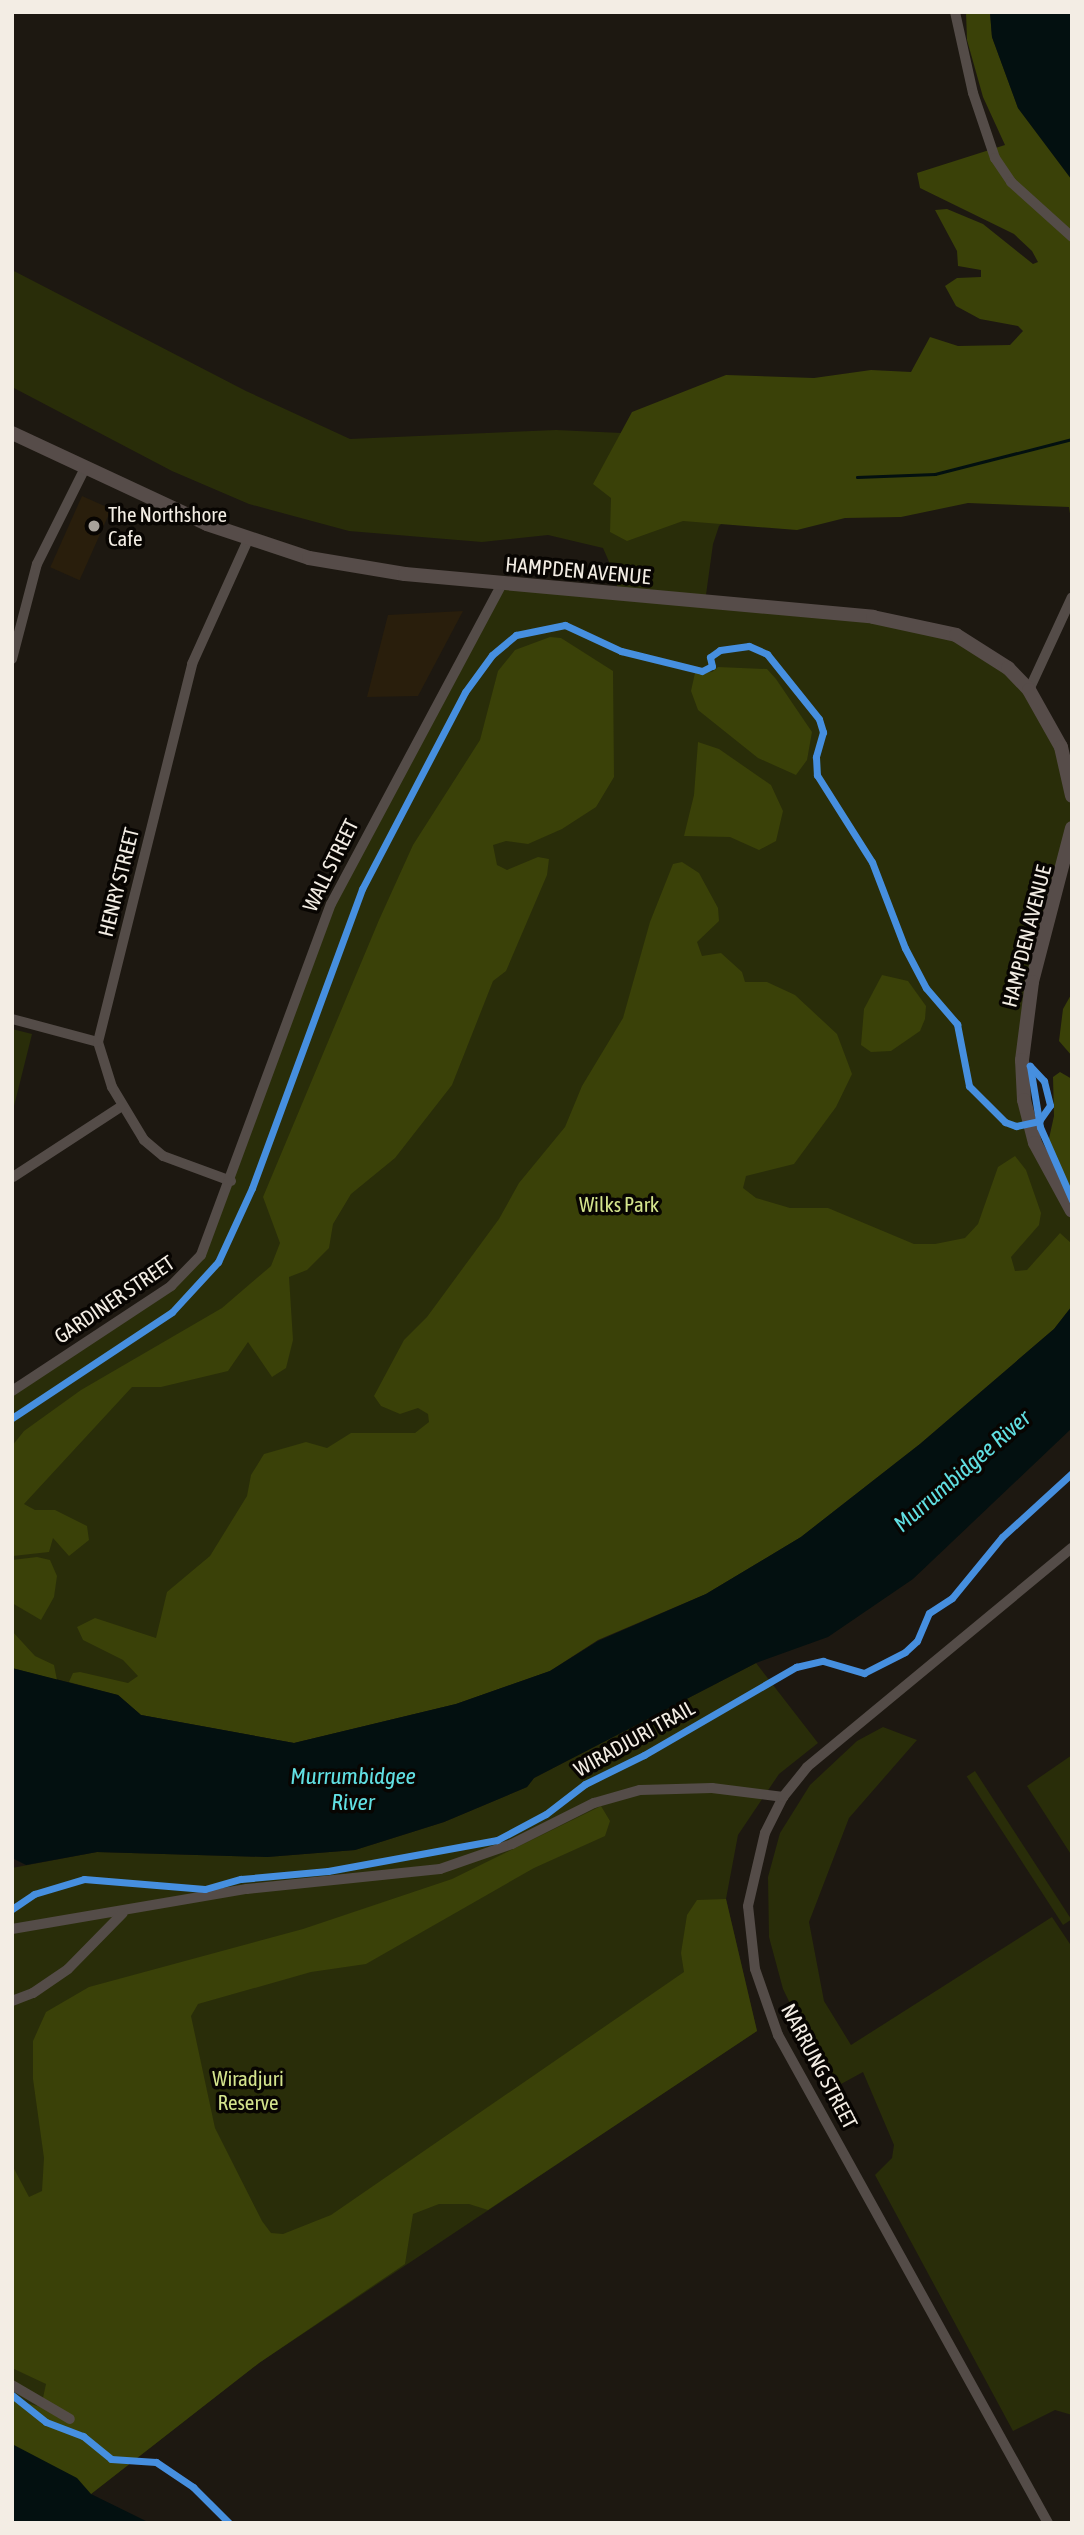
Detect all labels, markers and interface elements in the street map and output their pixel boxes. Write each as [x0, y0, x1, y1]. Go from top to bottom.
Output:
place label: The Northshore Cafe [108, 501, 227, 551]
marker: The Northshore Cafe [86, 518, 102, 534]
street label: HAMPDEN AVENUE [504, 551, 652, 589]
street label: WALL STREET [297, 815, 363, 915]
street label: HENRY STREET [92, 825, 144, 939]
street label: HAMPDEN AVENUE [996, 862, 1056, 1010]
park label: Wilks Park [579, 1191, 659, 1217]
street label: GARDINER STREET [49, 1250, 179, 1348]
water label: Murrumbidgee River [888, 1404, 1036, 1538]
street label: WIRADJURI TRAIL [569, 1695, 699, 1781]
water label: Murrumbidgee River [290, 1762, 416, 1816]
street label: NARRUNG STREET [776, 1999, 864, 2133]
park label: Wiradjuri Reserve [212, 2065, 284, 2115]

